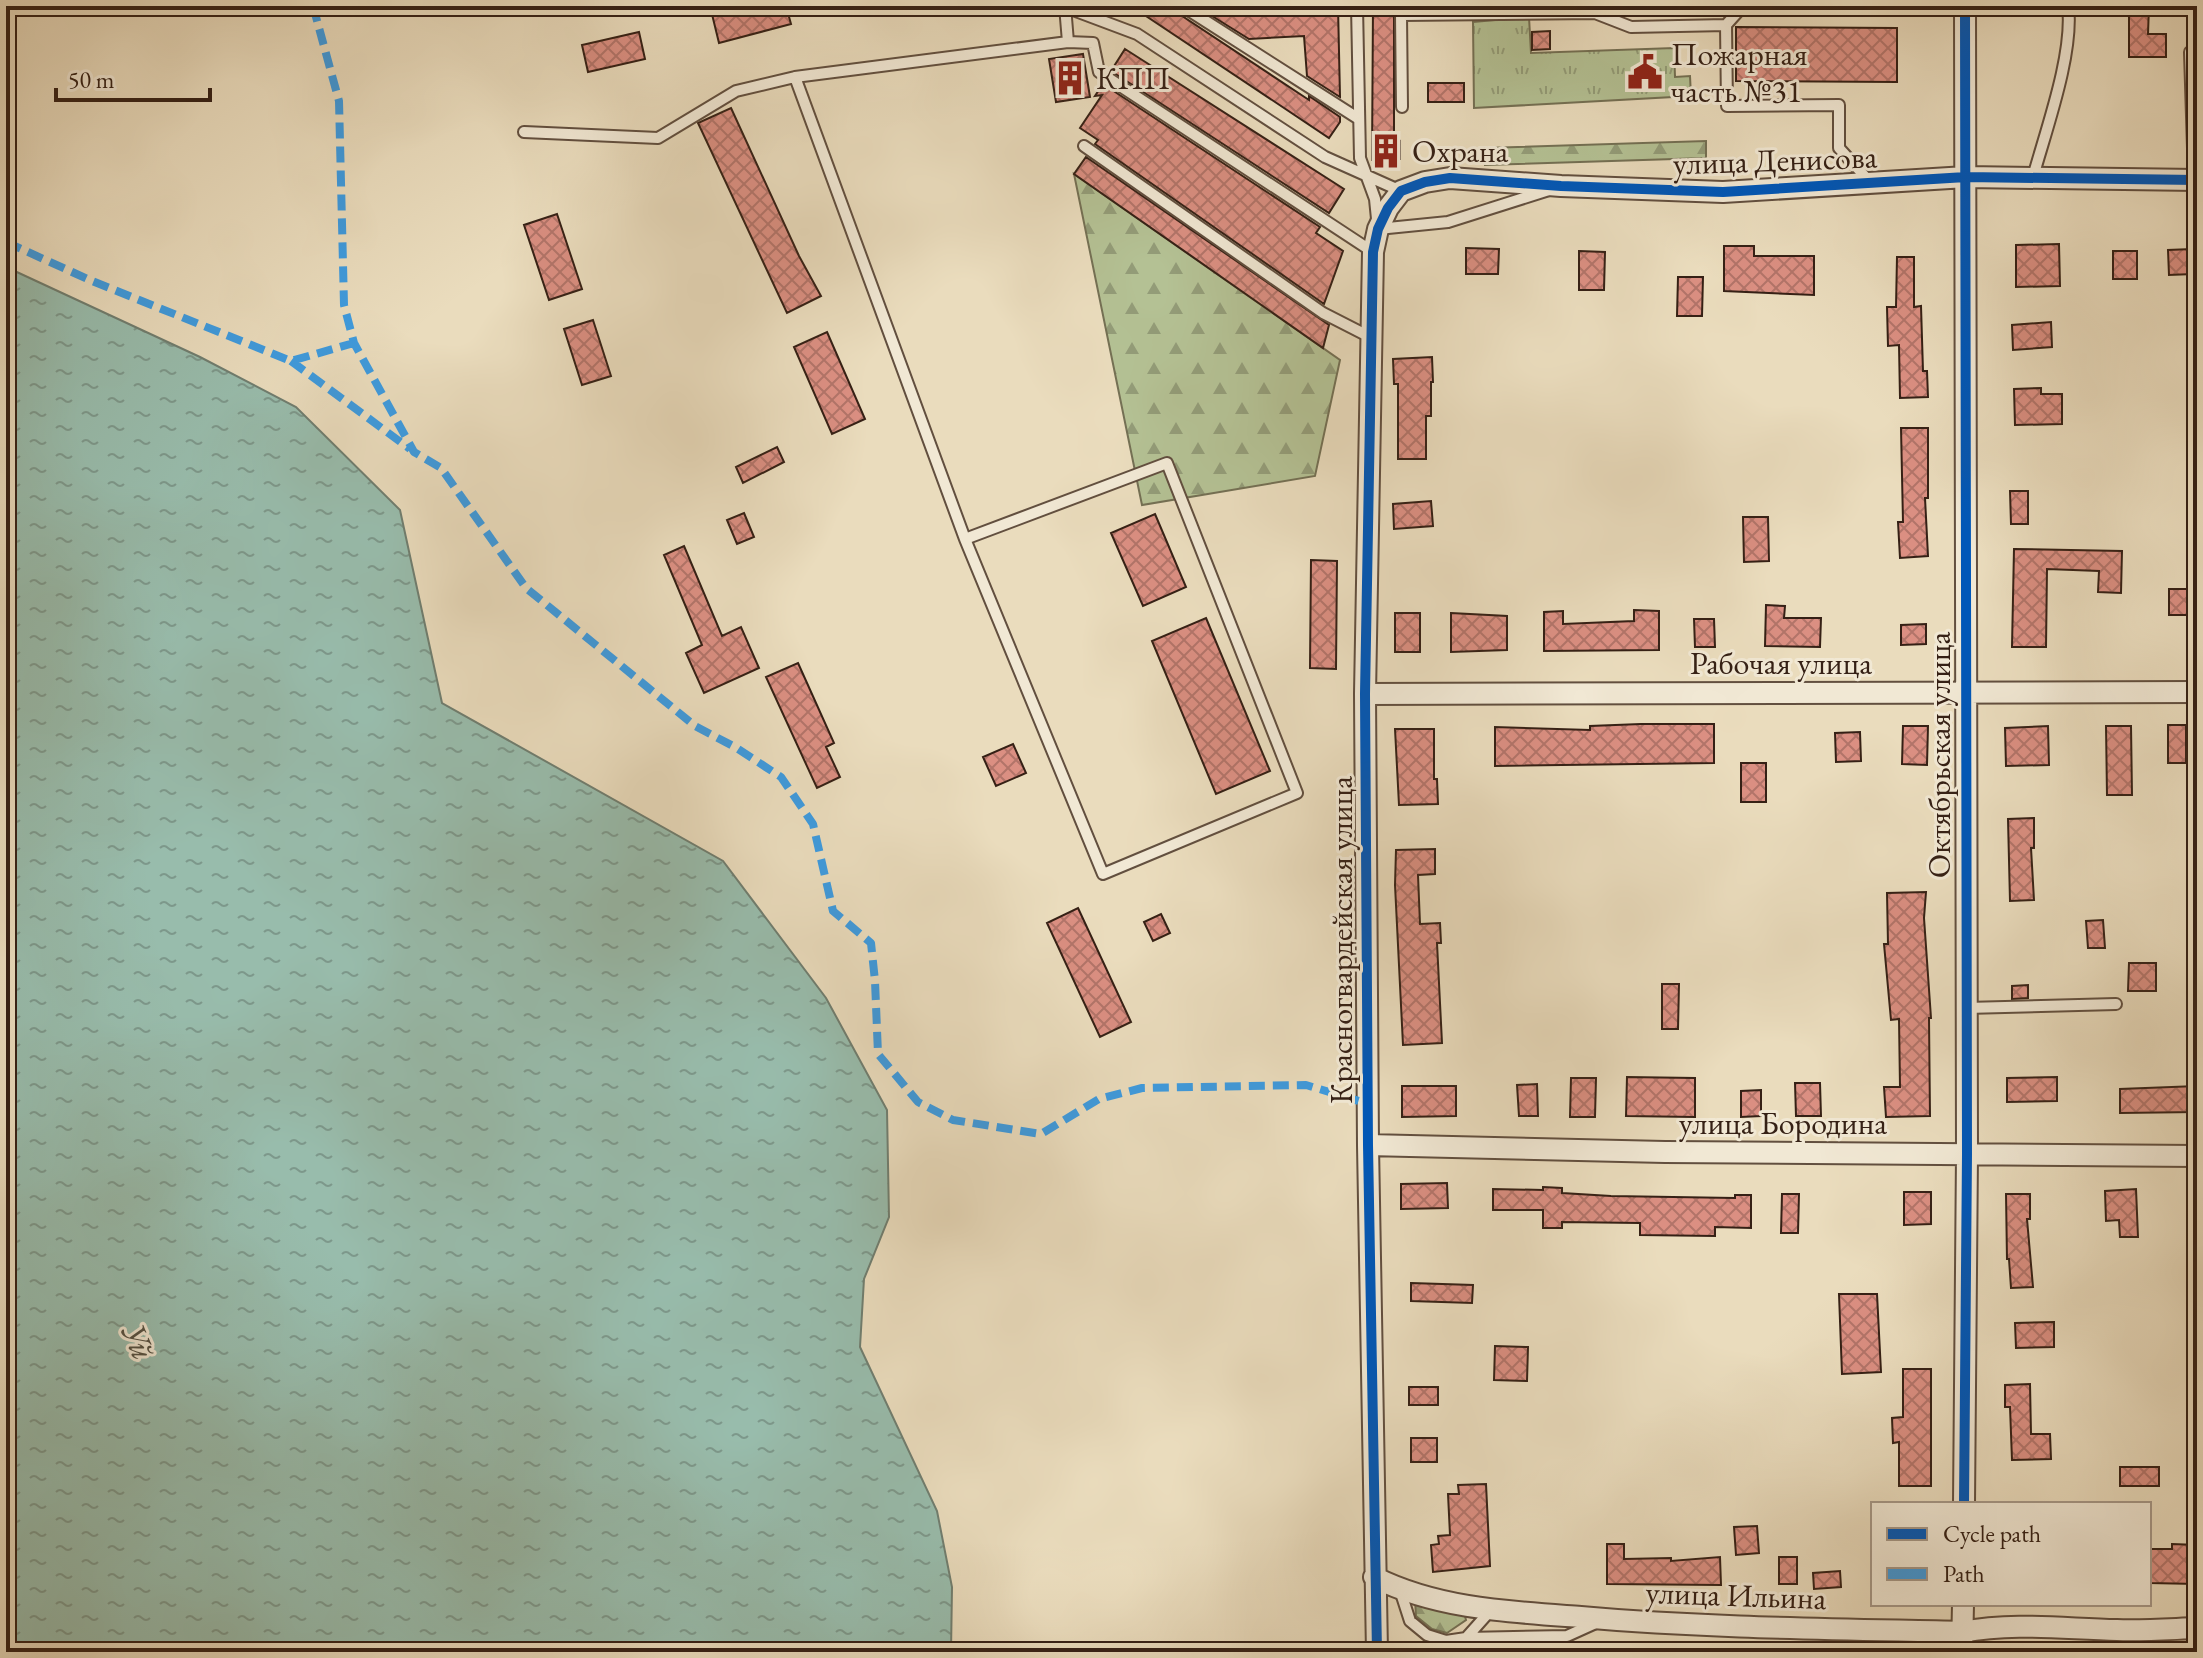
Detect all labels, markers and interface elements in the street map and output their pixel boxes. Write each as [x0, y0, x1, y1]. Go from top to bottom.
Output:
place label: Пожарная часть №31 [1671, 33, 1808, 112]
scale bar [56, 52, 210, 102]
public building icon: Пожарная часть №31 [1626, 53, 1664, 91]
place label: КПП [1096, 57, 1170, 99]
building icon: КПП [1051, 59, 1089, 97]
text: 50 m [68, 64, 115, 95]
place label: Охрана [1412, 130, 1509, 172]
building icon: Охрана [1367, 132, 1405, 170]
street label: улица Денисова [1672, 135, 1878, 185]
street label: Октябрьская улица [1918, 631, 1960, 878]
street label: Рабочая улица [1690, 642, 1872, 684]
street label: Красногвардейская улица [1320, 776, 1362, 1104]
street label: улица Бородина [1679, 1102, 1887, 1144]
water label: Уй [112, 1316, 166, 1366]
legend [1871, 1502, 2151, 1606]
text: Cycle path [1943, 1518, 2041, 1549]
text: Path [1943, 1558, 1985, 1589]
street label: улица Ильина [1645, 1571, 1827, 1619]

